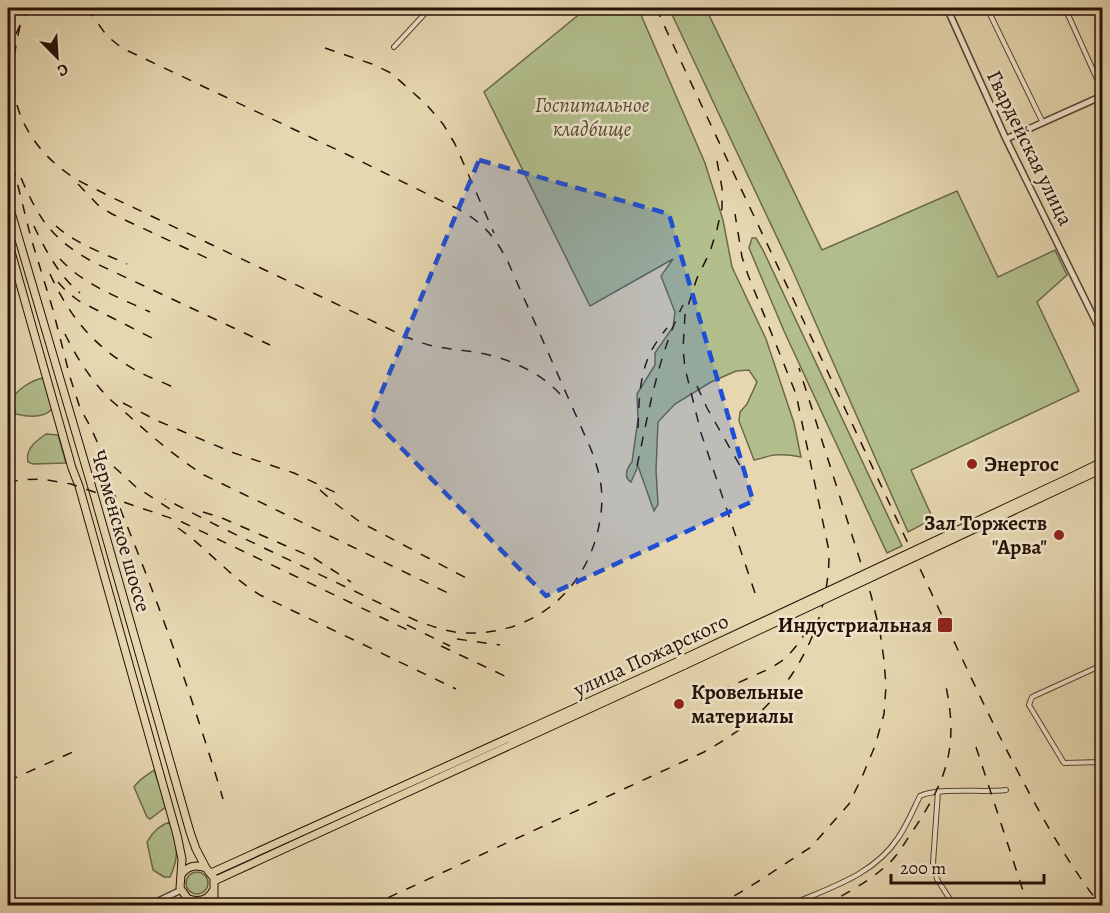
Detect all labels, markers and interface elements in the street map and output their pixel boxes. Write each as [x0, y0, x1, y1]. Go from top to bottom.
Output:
north arrow [27, 27, 87, 87]
text: С [54, 58, 72, 82]
street label: Гвардейская улица [980, 66, 1080, 231]
park label: Госпитальное кладбище [535, 91, 650, 143]
street label: Черменское шоссе [84, 447, 158, 615]
place label: Энергос [984, 450, 1059, 478]
marker: Энергос [965, 457, 979, 471]
place label: Зал Торжеств "Арва" [924, 509, 1047, 561]
marker: Зал Торжеств "Арва" [1052, 528, 1066, 542]
street label: улица Пожарского [568, 607, 733, 704]
place label: Индустриальная [778, 611, 932, 639]
marker: Индустриальная [936, 616, 954, 634]
place label: Кровельные материалы [691, 678, 804, 730]
marker: Кровельные материалы [672, 697, 686, 711]
scale bar [891, 847, 1044, 885]
text: 200 m [900, 856, 946, 880]

